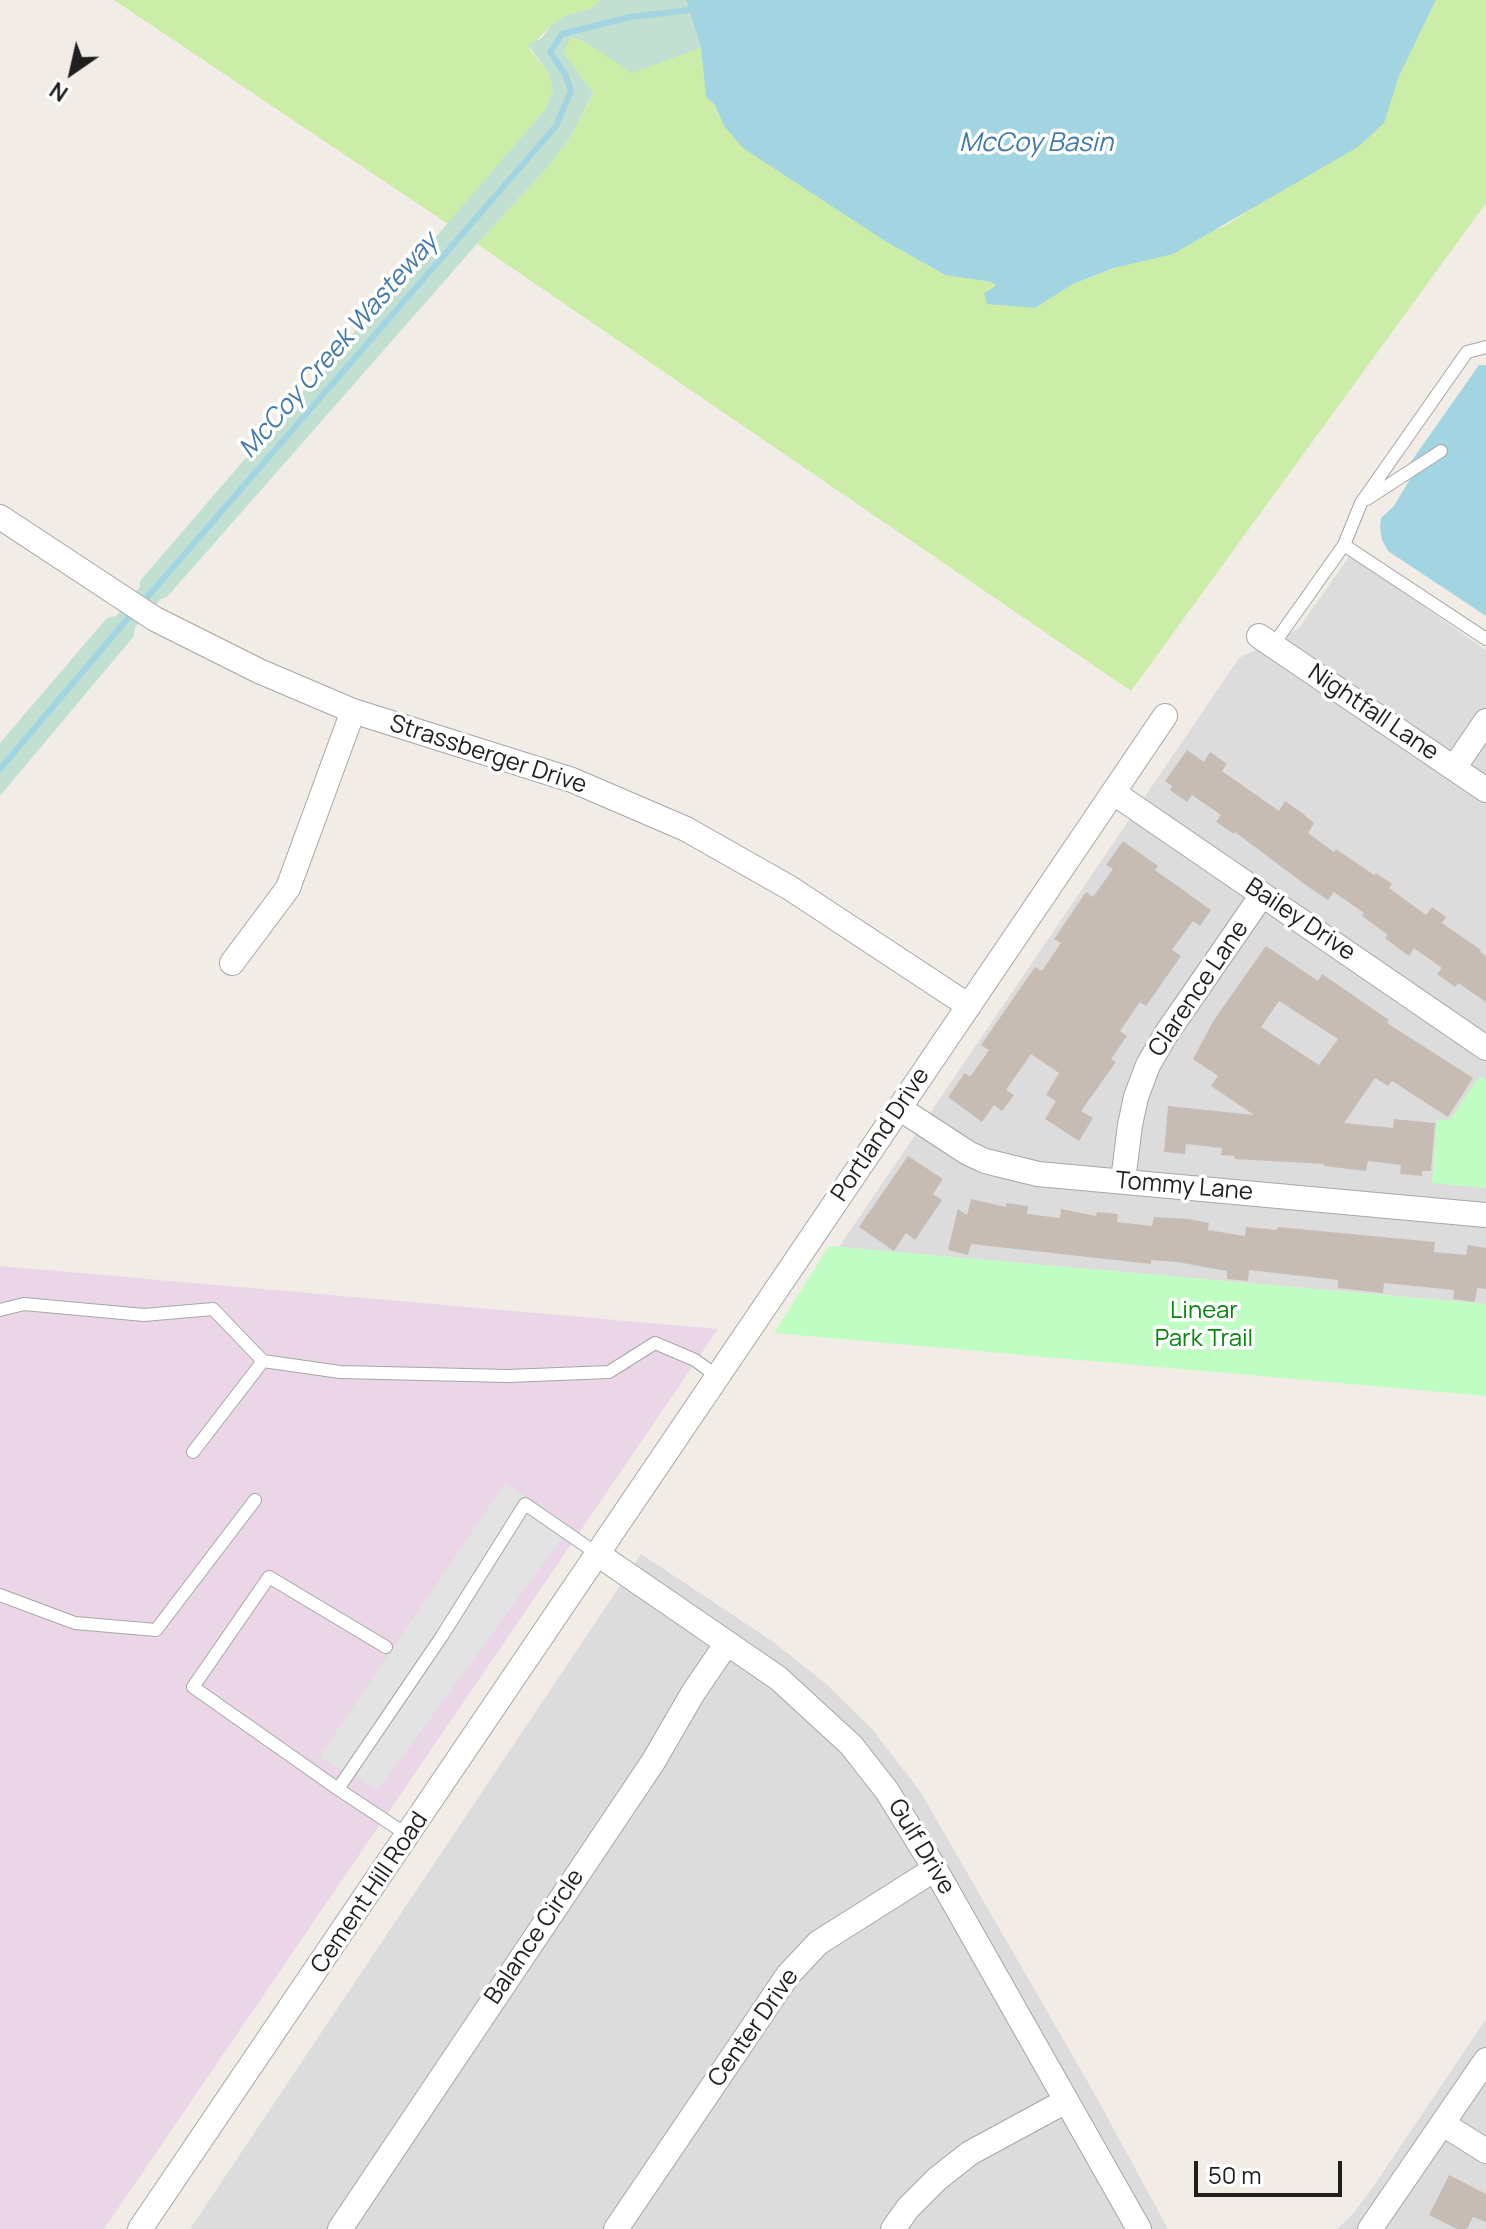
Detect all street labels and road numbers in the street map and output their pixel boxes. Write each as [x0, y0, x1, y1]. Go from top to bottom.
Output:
street label: Nightfall Lane [1302, 659, 1444, 767]
street label: Strassberger Drive [386, 710, 590, 800]
street label: Bailey Drive [1239, 873, 1361, 967]
street label: Clarence Lane [1143, 915, 1255, 1063]
street label: Portland Drive [826, 1063, 936, 1207]
street label: Tommy Lane [1114, 1167, 1254, 1207]
street label: Gulf Drive [881, 1794, 961, 1900]
street label: Cement Hill Road [305, 1807, 435, 1979]
street label: Balance Circle [479, 1864, 591, 2010]
street label: Center Drive [703, 1963, 805, 2093]

